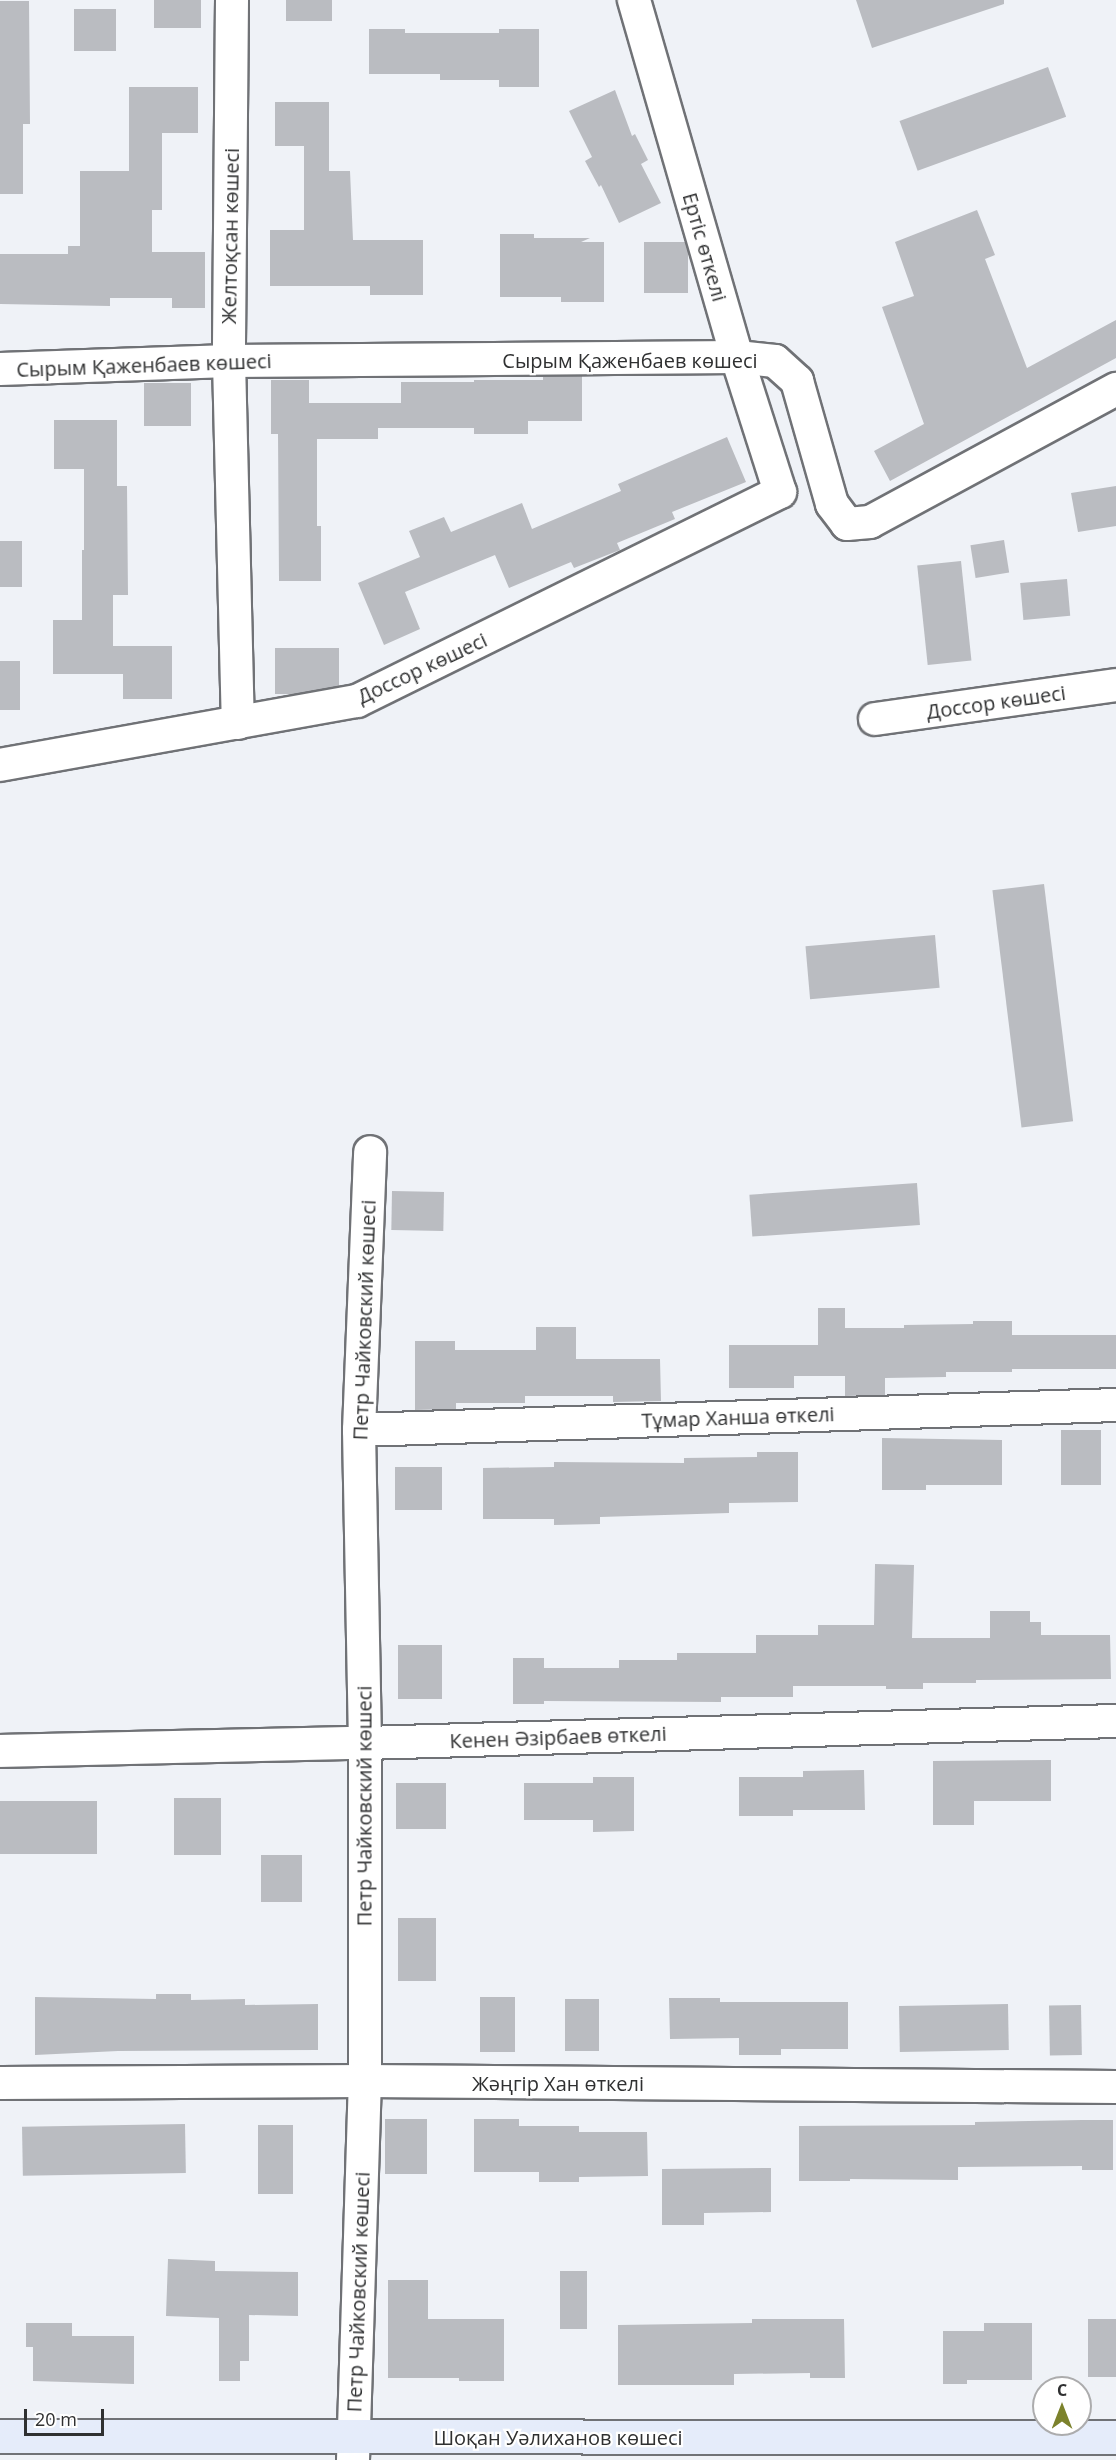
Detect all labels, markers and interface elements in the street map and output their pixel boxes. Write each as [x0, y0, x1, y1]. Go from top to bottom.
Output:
street label: Желтоқсан көшесі [216, 148, 244, 324]
street label: Ертіс өткелі [678, 190, 732, 304]
street label: Сырым Қаженбаев көшесі [502, 348, 758, 372]
street label: Сырым Қаженбаев көшесі [16, 349, 272, 381]
street label: Доссор көшесі [353, 627, 491, 709]
street label: Доссор көшесі [925, 680, 1067, 724]
street label: Петр Чайковский көшесі [348, 1199, 380, 1441]
street label: Тұмар Ханша өткелі [641, 1402, 835, 1432]
street label: Петр Чайковский көшесі [352, 1686, 376, 1926]
street label: Кенен Әзірбаев өткелі [449, 1721, 667, 1753]
street label: Жәңгір Хан өткелі [472, 2071, 644, 2095]
street label: Петр Чайковский көшесі [342, 2171, 374, 2413]
north arrow [1032, 2376, 1092, 2436]
text: С [1057, 2379, 1067, 2401]
scale bar [27, 2397, 106, 2435]
text: 20 m [35, 2407, 77, 2431]
street label: Шоқан Уәлиханов көшесі [433, 2425, 683, 2449]

